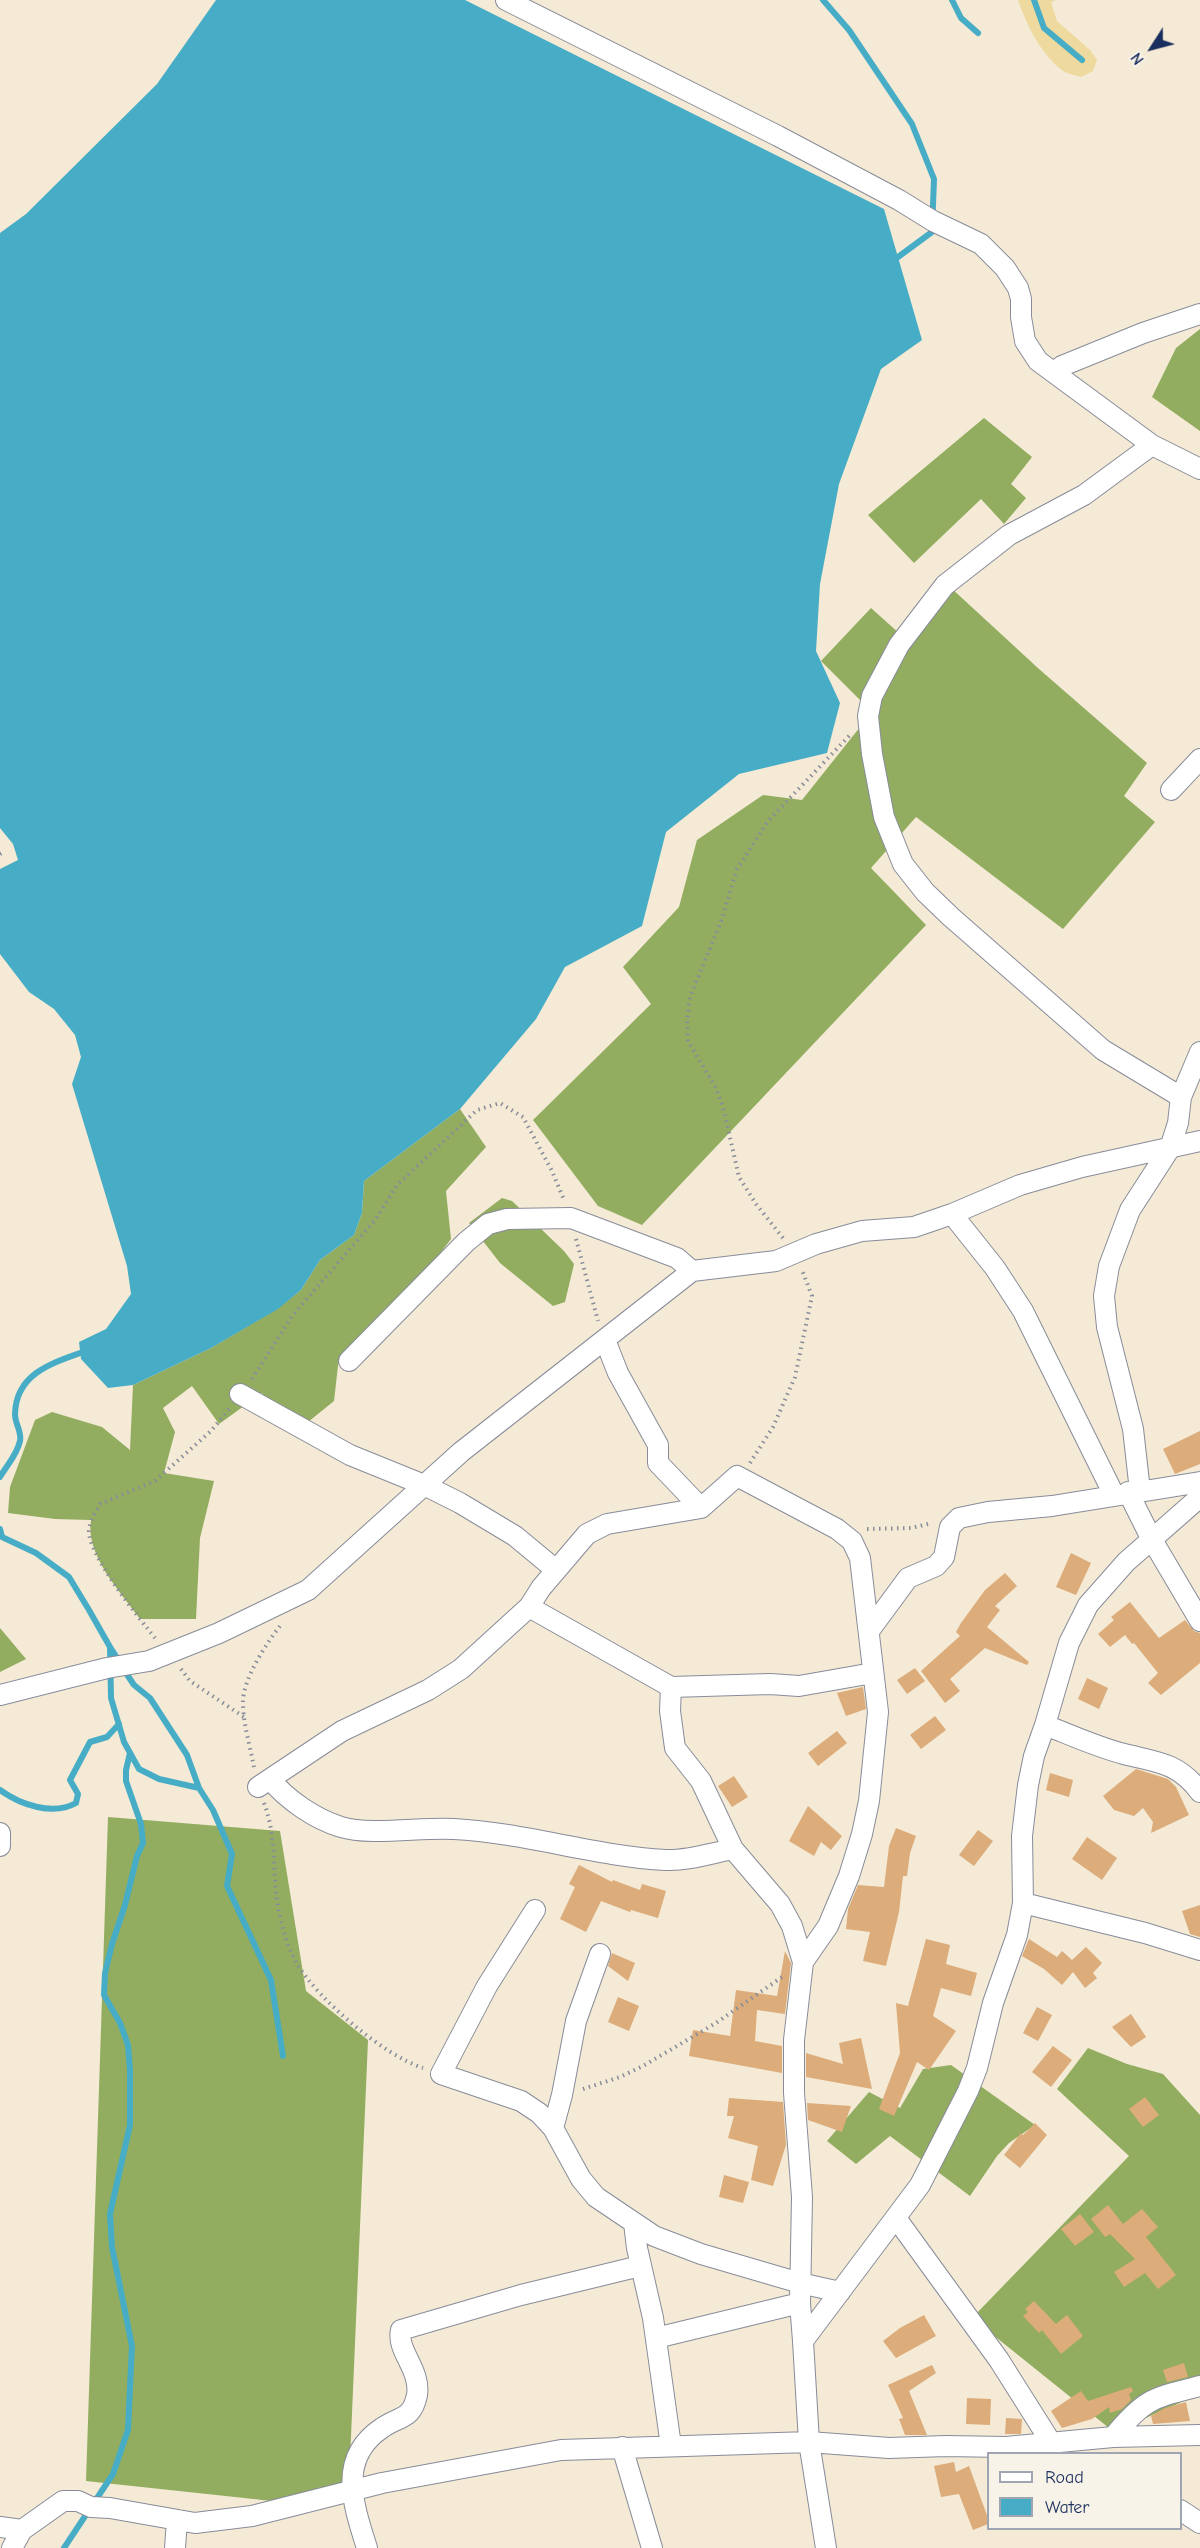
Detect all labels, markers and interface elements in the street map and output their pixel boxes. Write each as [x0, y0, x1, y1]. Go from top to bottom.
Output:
north arrow [1122, 18, 1182, 78]
text: N [1127, 49, 1148, 68]
legend [987, 2452, 1182, 2530]
text: Road [1045, 2467, 1084, 2488]
text: Water [1045, 2497, 1089, 2518]

